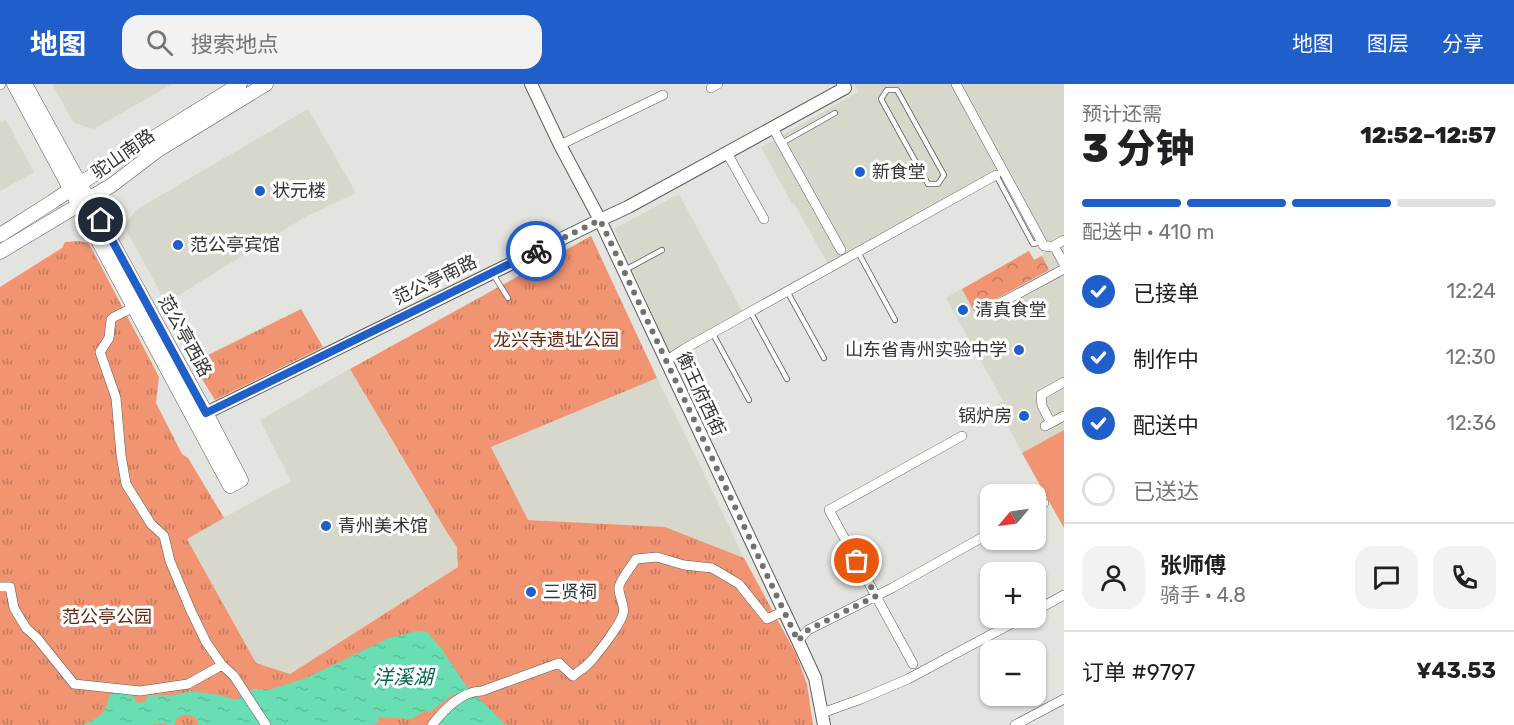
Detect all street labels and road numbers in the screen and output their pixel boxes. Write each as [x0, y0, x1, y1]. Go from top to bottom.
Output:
street label: 驼山南路 [87, 124, 159, 184]
street label: 范公亭南路 [390, 250, 480, 310]
street label: 范公亭西路 [154, 291, 216, 381]
street label: 衡王府西街 [672, 349, 730, 439]

